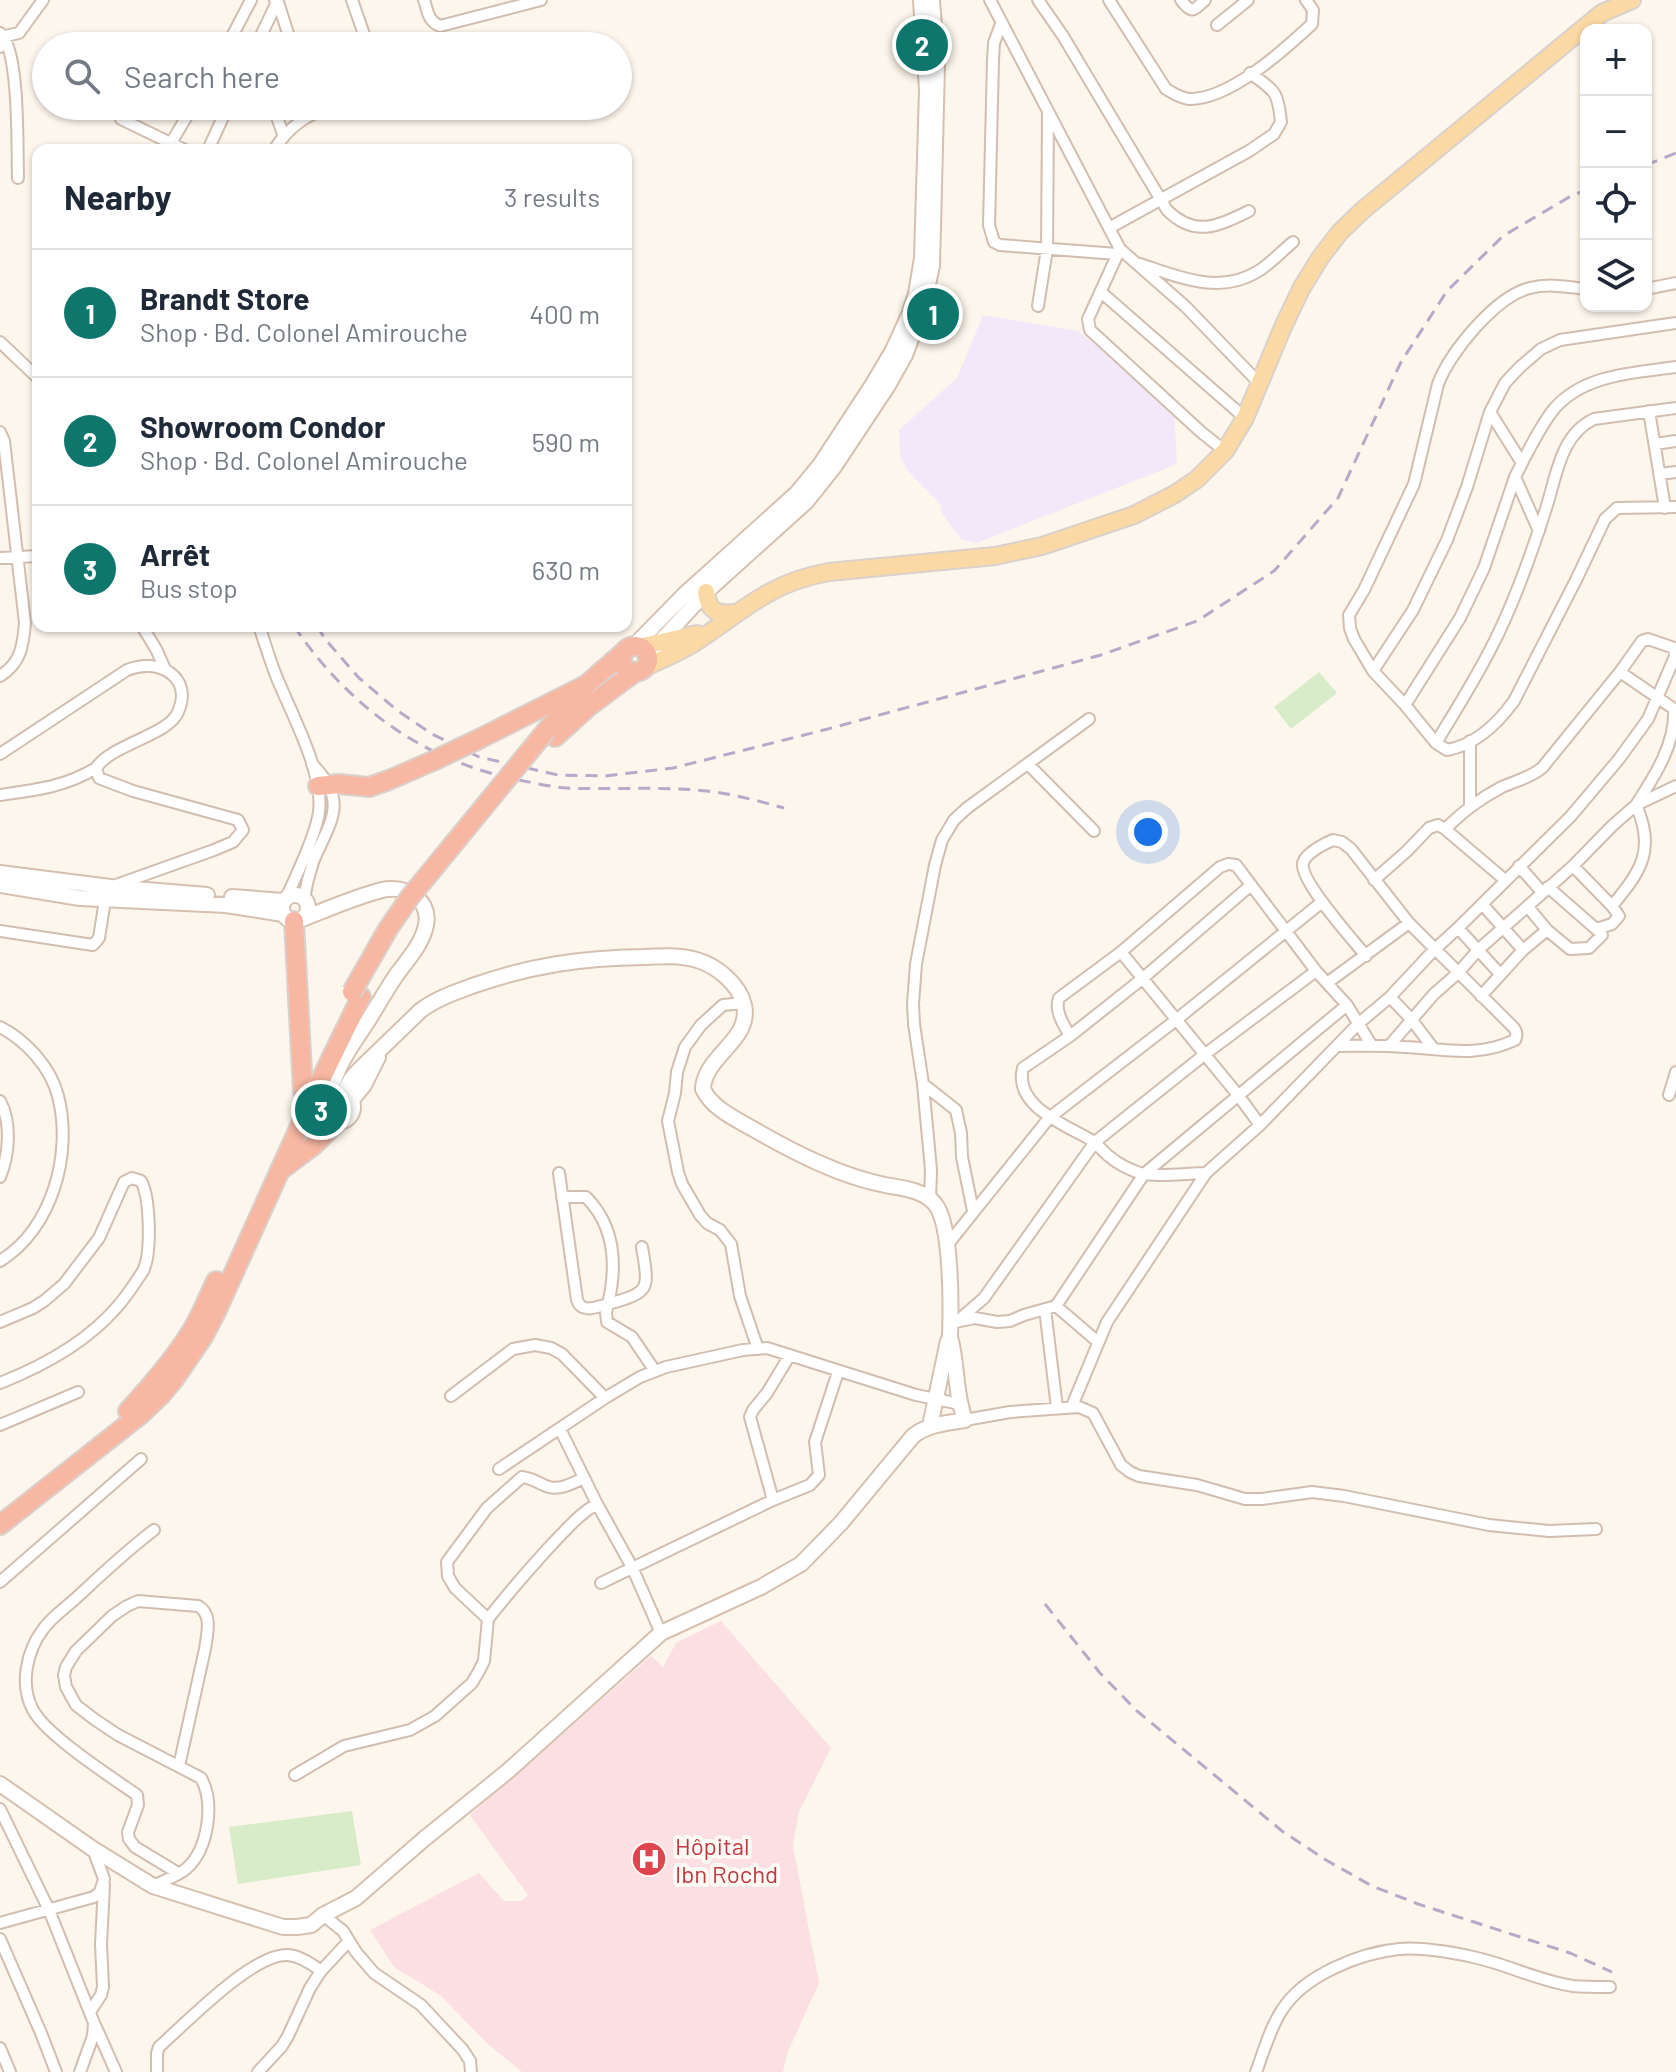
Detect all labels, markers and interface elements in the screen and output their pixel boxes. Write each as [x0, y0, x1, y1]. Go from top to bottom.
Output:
pin: 2 [896, 15, 948, 75]
map controls [1580, 24, 1652, 312]
button: + [1580, 24, 1652, 96]
search box [32, 32, 632, 120]
icon: search [60, 54, 104, 98]
text: Search here [124, 58, 280, 94]
button: − [1580, 96, 1652, 168]
button: locate [1580, 168, 1652, 240]
text: Nearby [64, 176, 172, 217]
text: 3 results [504, 181, 600, 212]
button: layers [1580, 240, 1652, 312]
text: Brandt Store [140, 280, 310, 316]
pin: 1 [907, 284, 959, 344]
text: 1 [85, 298, 95, 329]
text: 400 m [530, 298, 600, 329]
text: Shop · Bd. Colonel Amirouche [140, 316, 468, 347]
text: Showroom Condor [140, 408, 386, 444]
text: 2 [83, 426, 97, 457]
text: 590 m [532, 426, 600, 457]
text: Shop · Bd. Colonel Amirouche [140, 444, 468, 475]
text: Arrêt [140, 536, 210, 572]
text: 3 [83, 554, 97, 585]
text: 630 m [532, 554, 600, 585]
text: Bus stop [140, 572, 238, 603]
your location [1128, 812, 1168, 852]
pin: 3 [295, 1080, 347, 1140]
place label: Hôpital Ibn Rochd [675, 1831, 778, 1888]
hospital icon: Hôpital Ibn Rochd [630, 1840, 668, 1878]

